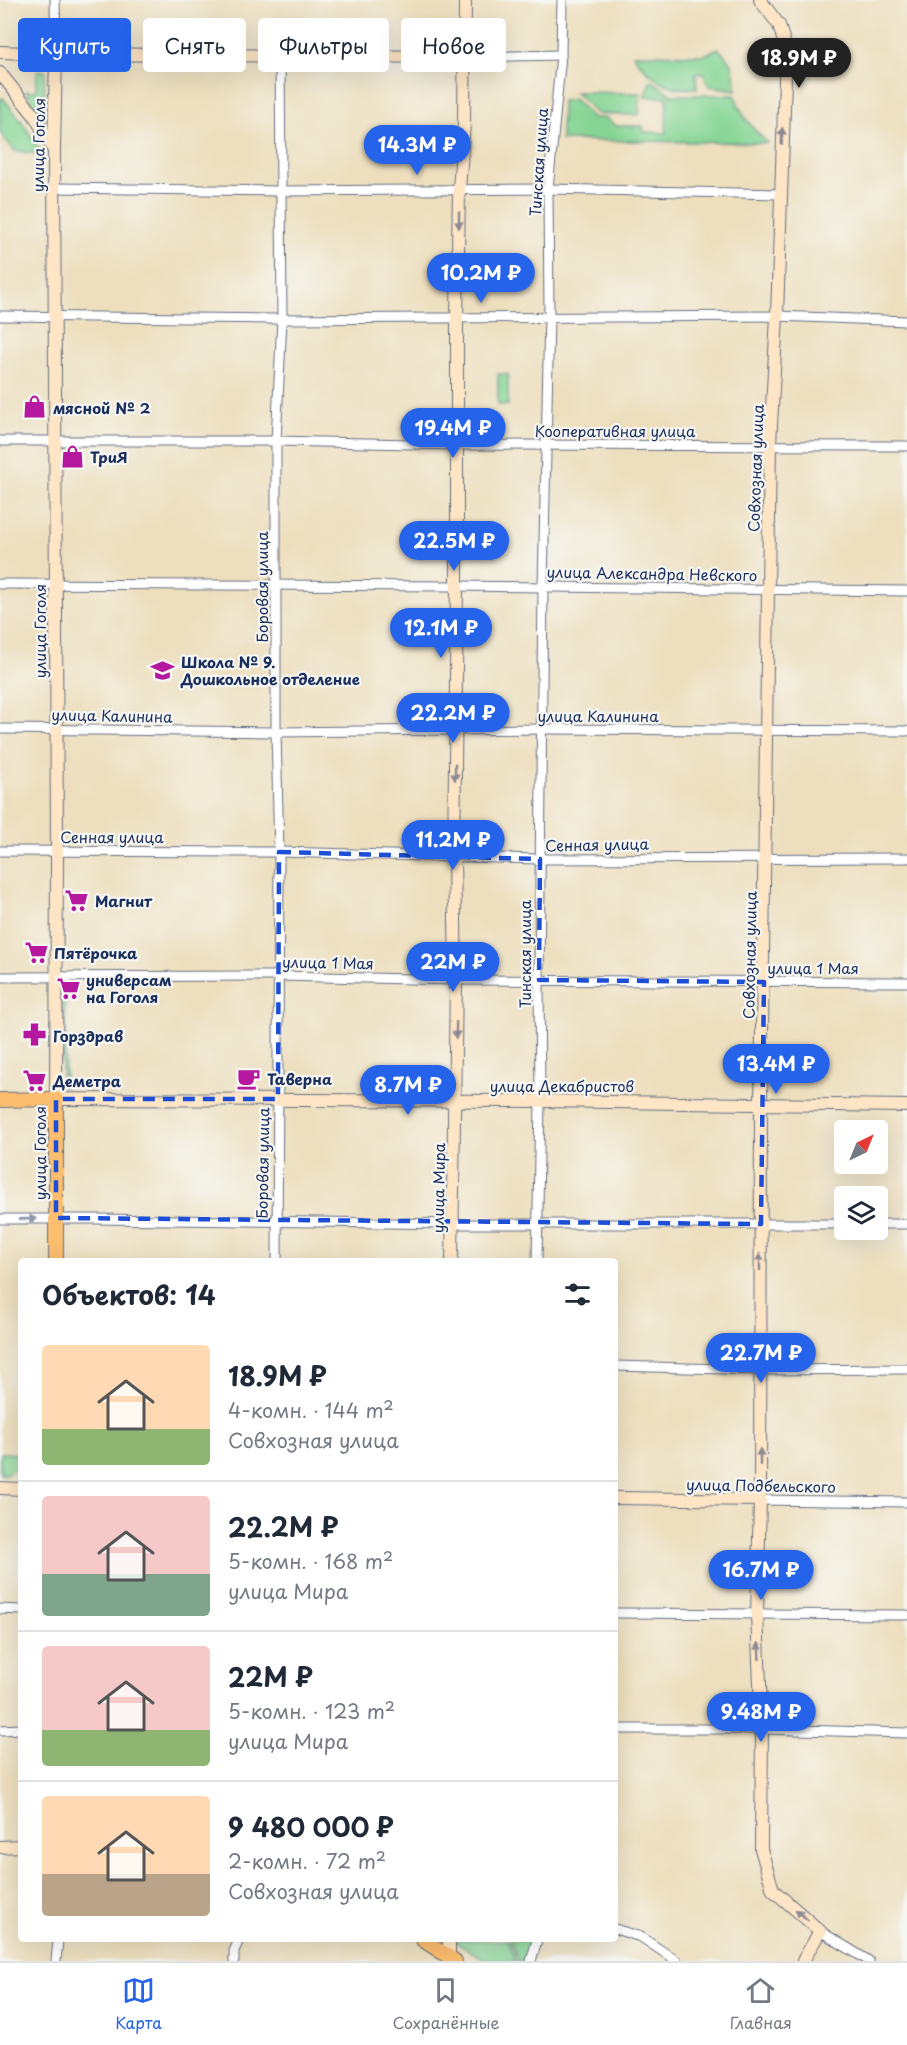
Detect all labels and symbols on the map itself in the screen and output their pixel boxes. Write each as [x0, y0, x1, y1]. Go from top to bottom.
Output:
pin: 18.9M ₽ [744, 38, 854, 89]
street label: улица Гоголя [26, 98, 50, 192]
street label: Тинская улица [523, 106, 553, 217]
pin: 14.3M ₽ [362, 125, 472, 176]
one-way arrow [778, 126, 787, 145]
one-way arrow [454, 211, 464, 230]
pin: 10.2M ₽ [426, 253, 536, 304]
shop icon: мясной № 2 [22, 394, 48, 420]
place label: мясной № 2 [53, 396, 151, 419]
street label: Совхозная улица [741, 403, 769, 532]
pin: 19.4M ₽ [398, 408, 508, 459]
street label: Кооперативная улица [535, 419, 696, 442]
shop icon: ТриЯ [59, 443, 85, 469]
place label: ТриЯ [90, 445, 128, 468]
pin: 22.5M ₽ [399, 521, 509, 572]
street label: Боровая улица [250, 531, 273, 643]
street label: улица Александра Невского [547, 560, 757, 586]
street label: улица Гоголя [28, 584, 51, 678]
pin: 12.1M ₽ [386, 608, 496, 659]
place label: Школа № 9. Дошкольное отделение [180, 650, 360, 690]
school or university icon: Школа № 9. Дошкольное отделение [150, 657, 176, 683]
pin: 22.2M ₽ [398, 693, 508, 744]
street label: улица Калинина [51, 702, 173, 728]
street label: улица Калинина [537, 704, 659, 727]
one-way arrow [450, 763, 460, 782]
pin: 11.2M ₽ [398, 820, 508, 871]
street label: Сенная улица [60, 825, 164, 848]
street label: Сенная улица [545, 832, 650, 856]
supermarket icon: Магнит [64, 887, 90, 913]
place label: Магнит [95, 889, 153, 912]
street label: Совхозная улица [736, 890, 762, 1019]
street label: Тинская улица [513, 899, 536, 1008]
supermarket icon: Пятёрочка [23, 939, 49, 965]
place label: Пятёрочка [54, 941, 138, 964]
pin: 22M ₽ [411, 942, 495, 993]
street label: улица 1 Мая [282, 950, 374, 974]
street label: улица 1 Мая [767, 956, 859, 979]
place label: универсам на Гоголя [86, 968, 172, 1008]
supermarket icon: универсам на Гоголя [55, 975, 81, 1001]
one-way arrow [451, 1021, 461, 1040]
pharmacy icon: Горздрав [22, 1022, 48, 1048]
place label: Горздрав [53, 1024, 123, 1047]
pin: 13.4M ₽ [721, 1044, 831, 1095]
cafe icon: Таверна [236, 1065, 262, 1091]
pin: 8.7M ₽ [359, 1065, 457, 1116]
supermarket icon: Деметра [22, 1067, 48, 1093]
place label: Таверна [267, 1067, 332, 1090]
place label: Деметра [52, 1069, 122, 1092]
street label: улица Декабристов [490, 1074, 635, 1097]
street label: улица Гоголя [28, 1106, 51, 1200]
street label: Боровая улица [250, 1107, 274, 1219]
north arrow [834, 1120, 888, 1174]
street label: улица Мира [426, 1142, 450, 1233]
one-way arrow [19, 1214, 38, 1223]
one-way arrow [755, 1252, 765, 1271]
pin: 22.7M ₽ [706, 1333, 816, 1384]
one-way arrow [755, 1447, 765, 1466]
street label: улица Подбельского [686, 1472, 836, 1498]
pin: 16.7M ₽ [706, 1550, 816, 1601]
one-way arrow [754, 1642, 763, 1661]
pin: 9.48M ₽ [706, 1692, 816, 1743]
one-way arrow [795, 1909, 810, 1922]

